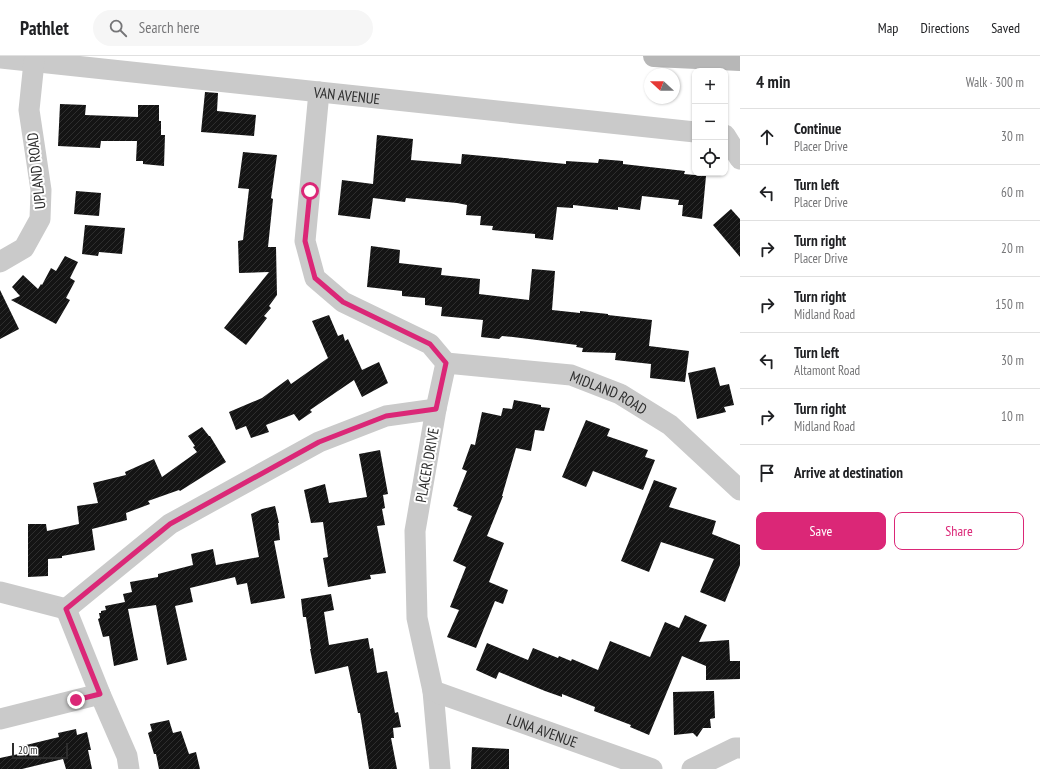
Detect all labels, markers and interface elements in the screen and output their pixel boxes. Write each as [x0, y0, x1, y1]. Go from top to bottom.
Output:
search box [93, 10, 373, 46]
text: Pathlet [20, 16, 69, 40]
icon: search [107, 17, 129, 39]
text: Search here [139, 18, 200, 37]
text: Map [878, 19, 898, 37]
text: Directions [920, 19, 969, 37]
text: Saved [991, 19, 1020, 37]
north arrow [644, 68, 680, 104]
map controls [692, 68, 728, 176]
button: + [692, 68, 728, 104]
text: 4 min [756, 71, 790, 93]
text: Walk · 300 m [966, 74, 1024, 91]
street label: VAN AVENUE [312, 82, 381, 108]
button: − [692, 104, 728, 140]
text: Continue [794, 119, 841, 138]
icon: ahead [756, 126, 778, 148]
text: 30 m [1001, 128, 1024, 145]
street label: UPLAND ROAD [23, 132, 49, 210]
text: Placer Drive [794, 138, 848, 155]
button: locate [692, 140, 728, 176]
text: Turn left [794, 175, 839, 194]
route start [301, 182, 319, 200]
icon: left [756, 182, 778, 204]
text: 60 m [1001, 184, 1024, 201]
text: Placer Drive [794, 194, 848, 211]
text: Turn right [794, 231, 846, 250]
icon: right [756, 238, 778, 260]
text: 20 m [1001, 240, 1024, 257]
text: Placer Drive [794, 250, 848, 267]
text: Turn right [794, 287, 846, 306]
icon: right [756, 294, 778, 316]
text: 150 m [995, 296, 1024, 313]
text: Midland Road [794, 306, 855, 323]
text: Turn left [794, 343, 839, 362]
icon: left [756, 350, 778, 372]
text: 30 m [1001, 352, 1024, 369]
text: Altamont Road [794, 362, 860, 379]
street label: MIDLAND ROAD [567, 366, 651, 418]
text: Turn right [794, 399, 846, 418]
icon: right [756, 406, 778, 428]
text: 10 m [1001, 408, 1024, 425]
text: Midland Road [794, 418, 855, 435]
street label: PLACER DRIVE [411, 426, 443, 504]
icon: arrive [756, 462, 778, 484]
text: Arrive at destination [794, 463, 903, 482]
button: Save [756, 512, 886, 550]
button: Share [894, 512, 1024, 550]
route end [67, 691, 85, 709]
street label: LUNA AVENUE [504, 709, 580, 751]
scale bar [12, 741, 68, 760]
text: 20 m [18, 743, 37, 757]

